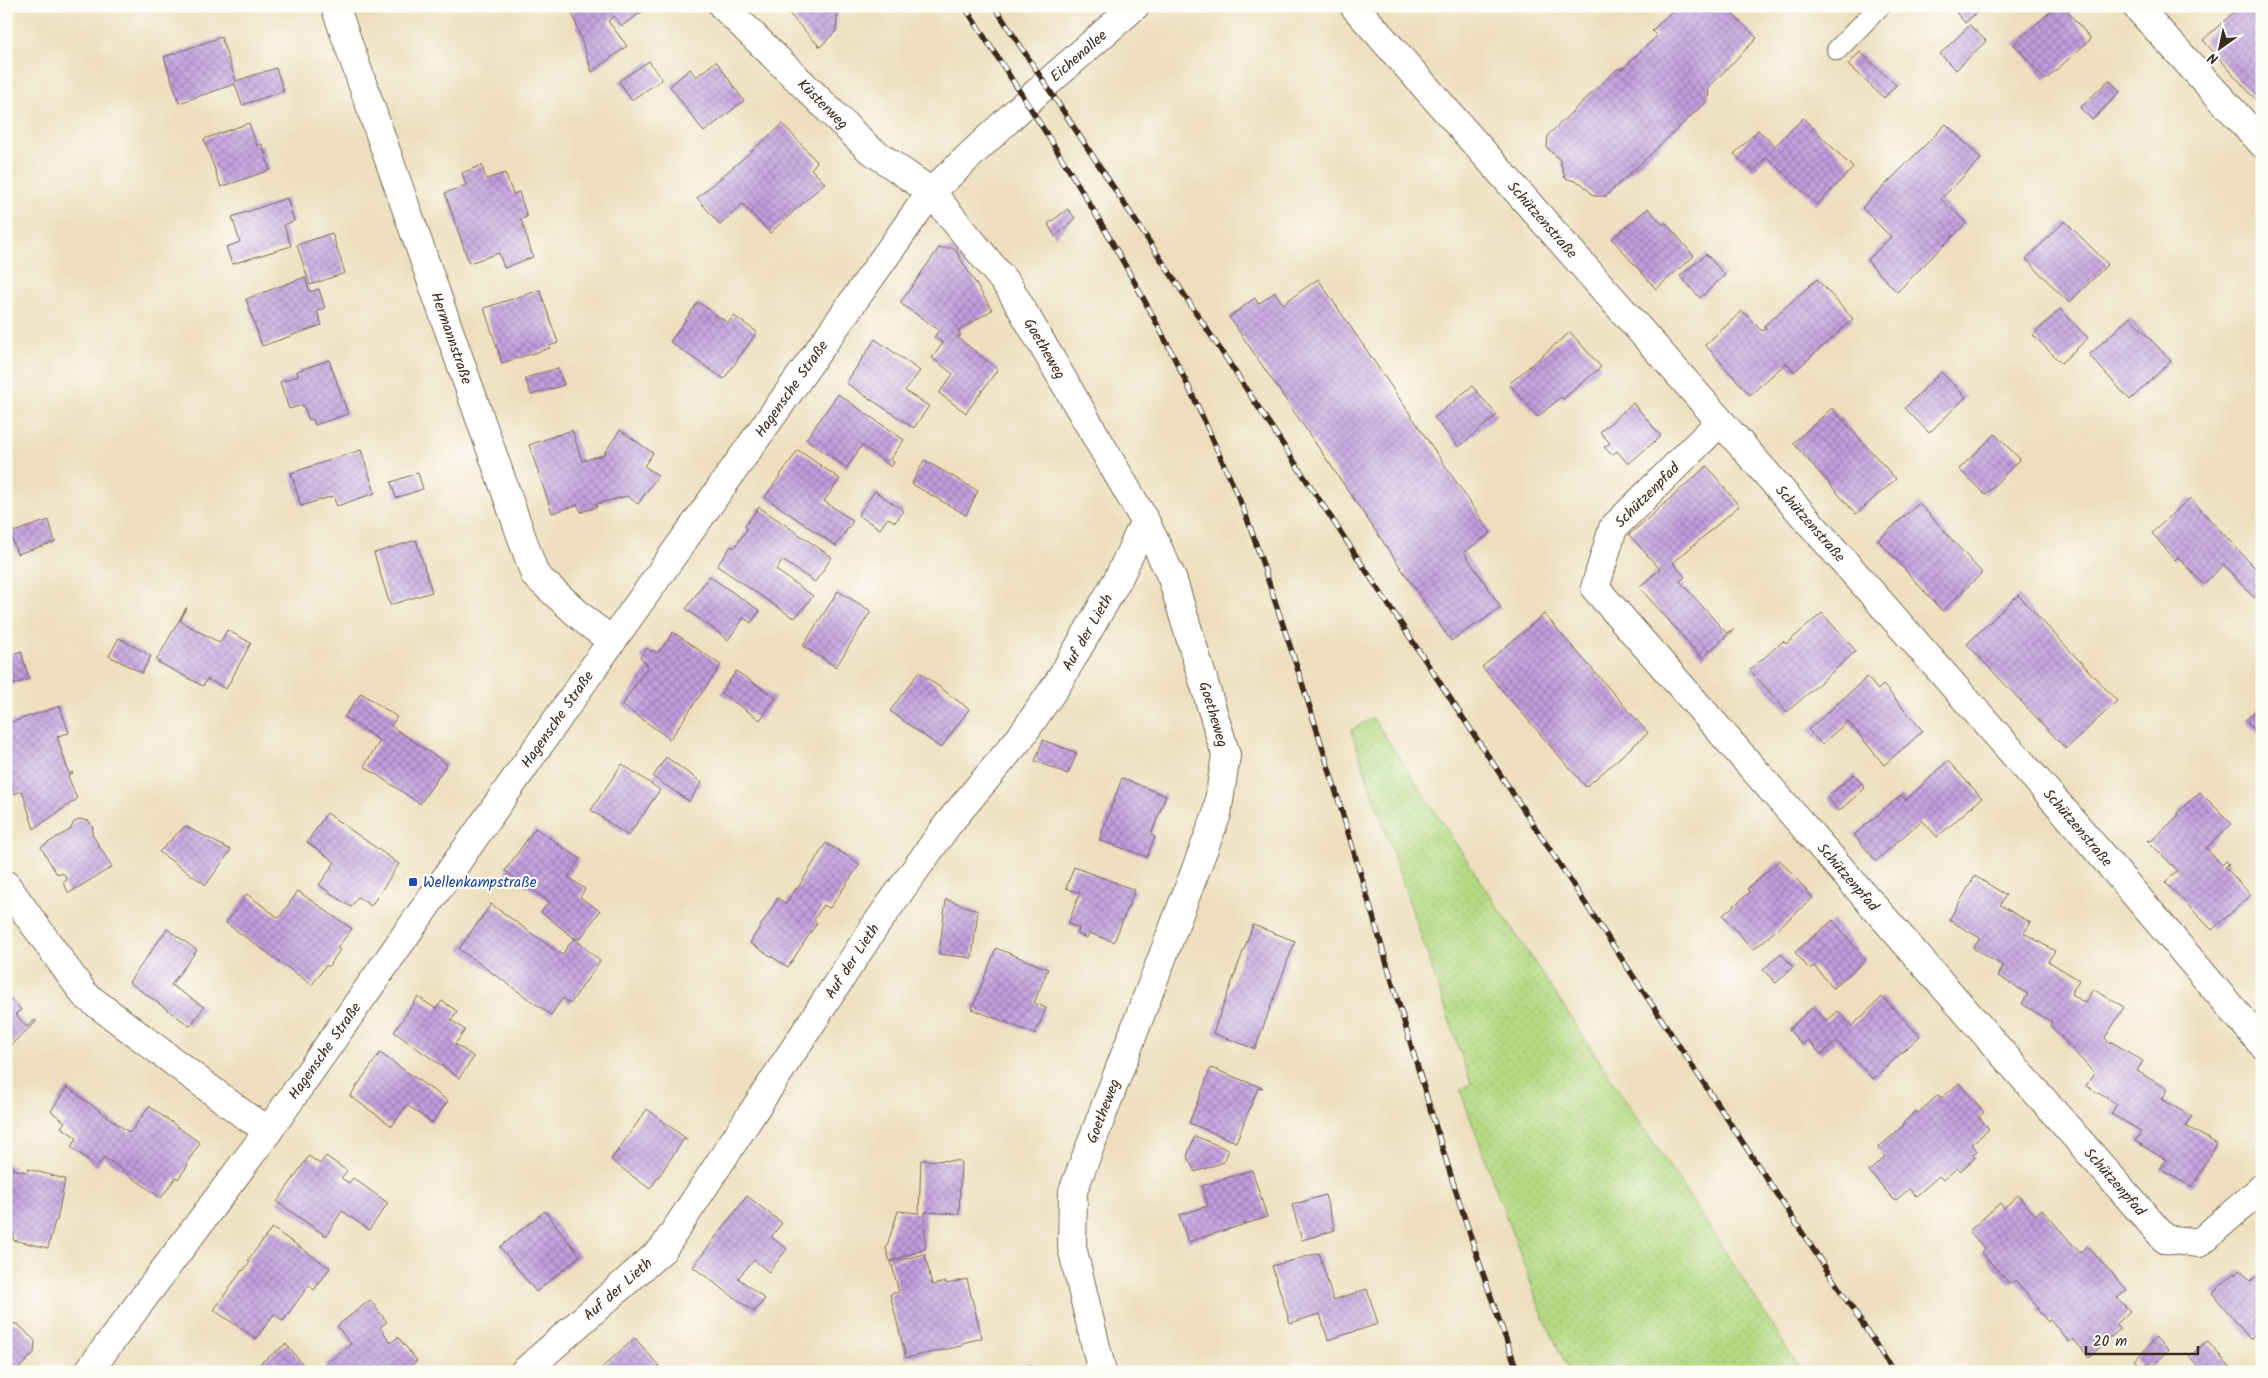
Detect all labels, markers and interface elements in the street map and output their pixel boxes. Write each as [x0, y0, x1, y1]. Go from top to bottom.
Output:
north arrow [2196, 22, 2246, 72]
street label: Eichenallee [1045, 24, 1113, 89]
text: N [2204, 46, 2223, 70]
street label: Küsterweg [791, 74, 854, 136]
street label: Schützenstraße [1501, 176, 1583, 265]
street label: Hermannstraße [423, 289, 478, 388]
street label: Goetheweg [1017, 314, 1071, 384]
street label: Hagensche Straße [749, 336, 835, 443]
street label: Schützenpfad [1609, 457, 1686, 534]
street label: Schützenstraße [1769, 480, 1851, 569]
street label: Auf der Lieth [1056, 590, 1120, 676]
street label: Hagensche Straße [515, 666, 601, 773]
street label: Goetheweg [1191, 679, 1234, 750]
street label: Schützenstraße [2037, 784, 2118, 873]
street label: Schützenpfad [1810, 838, 1884, 918]
place label: Wellenkampstraße [423, 871, 537, 895]
marker: Wellenkampstraße [407, 876, 419, 888]
street label: Auf der Lieth [819, 919, 886, 1004]
street label: Hagensche Straße [283, 997, 368, 1105]
street label: Goetheweg [1081, 1076, 1127, 1147]
street label: Schützenpfad [2077, 1143, 2151, 1222]
street label: Auf der Lieth [578, 1253, 658, 1327]
scale bar [2086, 1323, 2198, 1355]
text: 20 m [2093, 1330, 2127, 1354]

